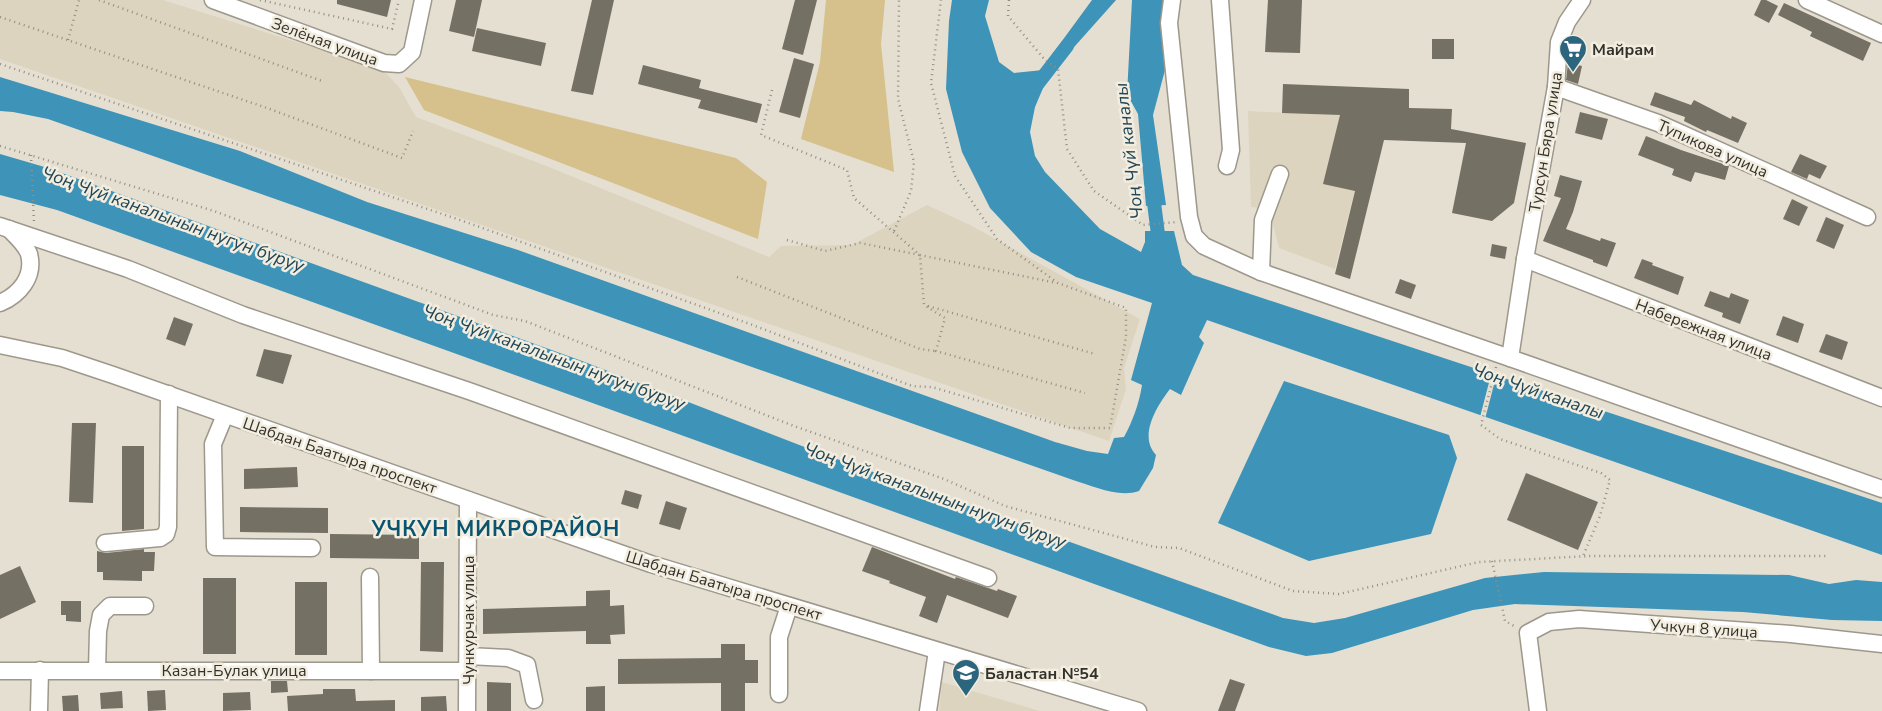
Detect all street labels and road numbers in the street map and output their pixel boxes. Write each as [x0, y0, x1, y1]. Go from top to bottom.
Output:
street label: Зелёная улица [268, 12, 381, 71]
street label: Турсун Бяра улица [1524, 70, 1568, 214]
street label: Тупикова улица [1654, 115, 1771, 183]
street label: Набережная улица [1632, 294, 1775, 366]
street label: Шабдан Баатыра проспект [240, 412, 441, 500]
street label: Шабдан Баатыра проспект [623, 546, 825, 627]
street label: Чункурчак улица [458, 555, 480, 685]
street label: Учкун 8 улица [1648, 614, 1758, 644]
street label: Казан-Булак улица [161, 660, 307, 682]

